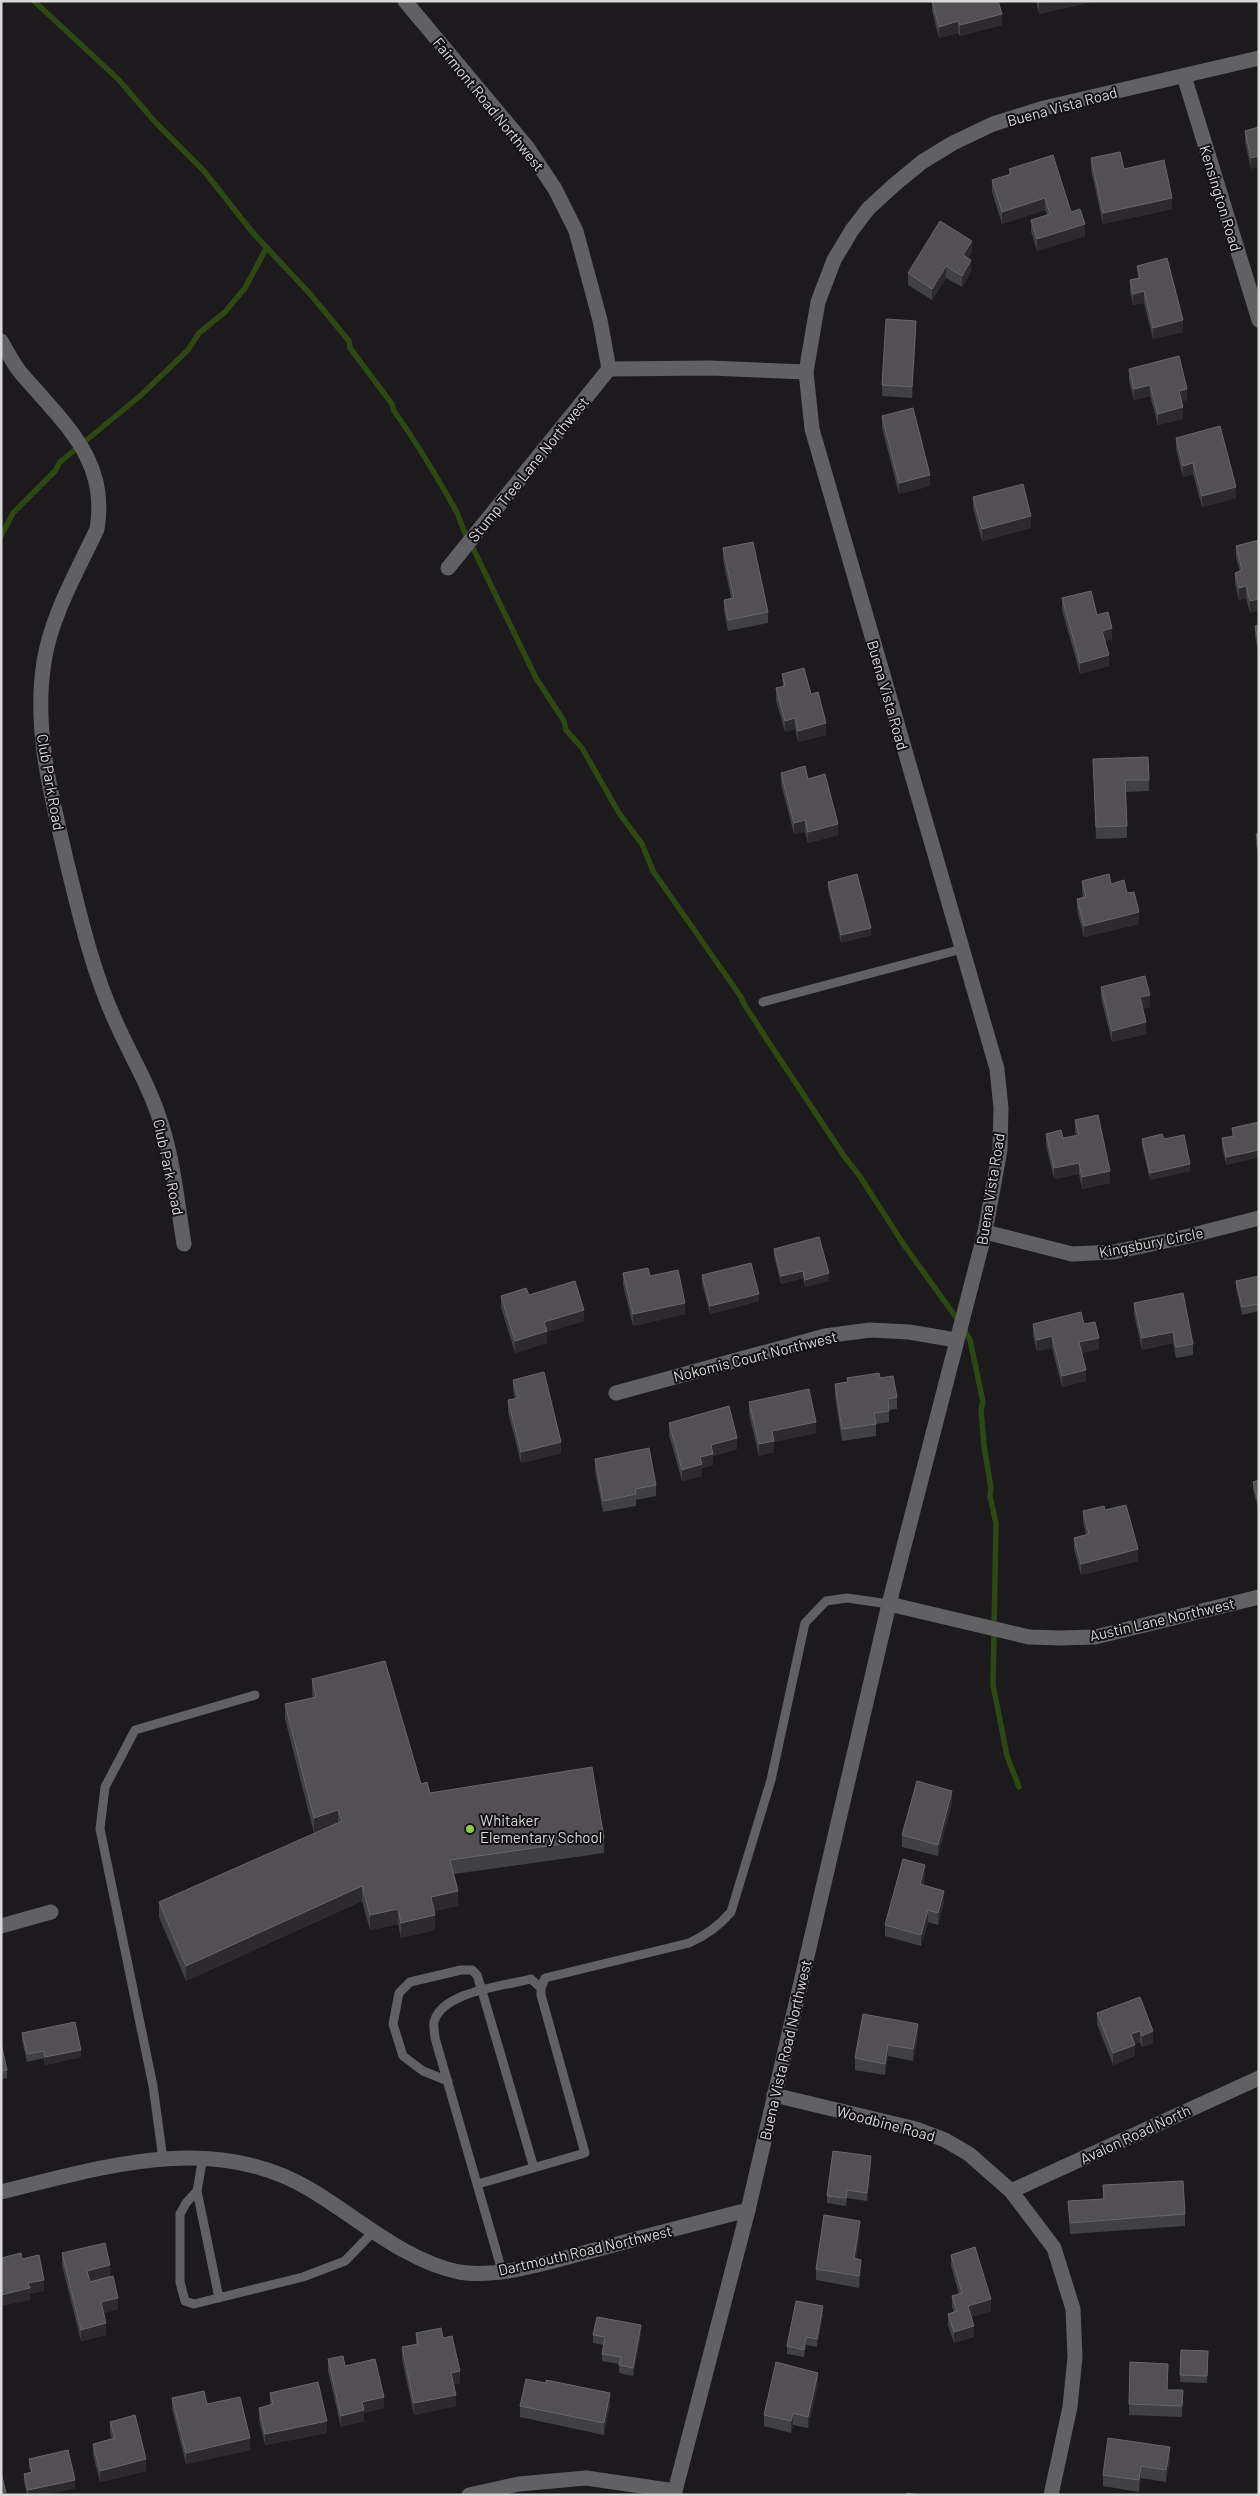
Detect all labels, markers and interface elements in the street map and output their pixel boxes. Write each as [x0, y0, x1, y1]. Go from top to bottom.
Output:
street label: Fairmont Road Northwest [430, 34, 548, 174]
street label: Buena Vista Road [1005, 83, 1119, 129]
street label: Kensington Road [1196, 143, 1246, 253]
street label: Stump Tree Lane Northwest [464, 393, 592, 545]
street label: Buena Vista Road [864, 638, 912, 752]
street label: Club Park Road [34, 732, 68, 832]
street label: Club Park Road [150, 1117, 188, 1217]
street label: Buena Vista Road [972, 1132, 1008, 1246]
street label: Kingsbury Circle [1097, 1223, 1205, 1261]
street label: Nokomis Court Northwest [671, 1327, 839, 1385]
street label: Austin Lane Northwest [1088, 1594, 1236, 1644]
place label: Whitaker Elementary School [480, 1811, 602, 1846]
marker: Whitaker Elementary School [464, 1823, 476, 1835]
street label: Buena Vista Road Northwest [755, 1958, 815, 2142]
street label: Woodbine Road [835, 2101, 937, 2145]
street label: Avalon Road North [1077, 2101, 1193, 2167]
street label: Dartmouth Road Northwest [496, 2221, 674, 2279]

